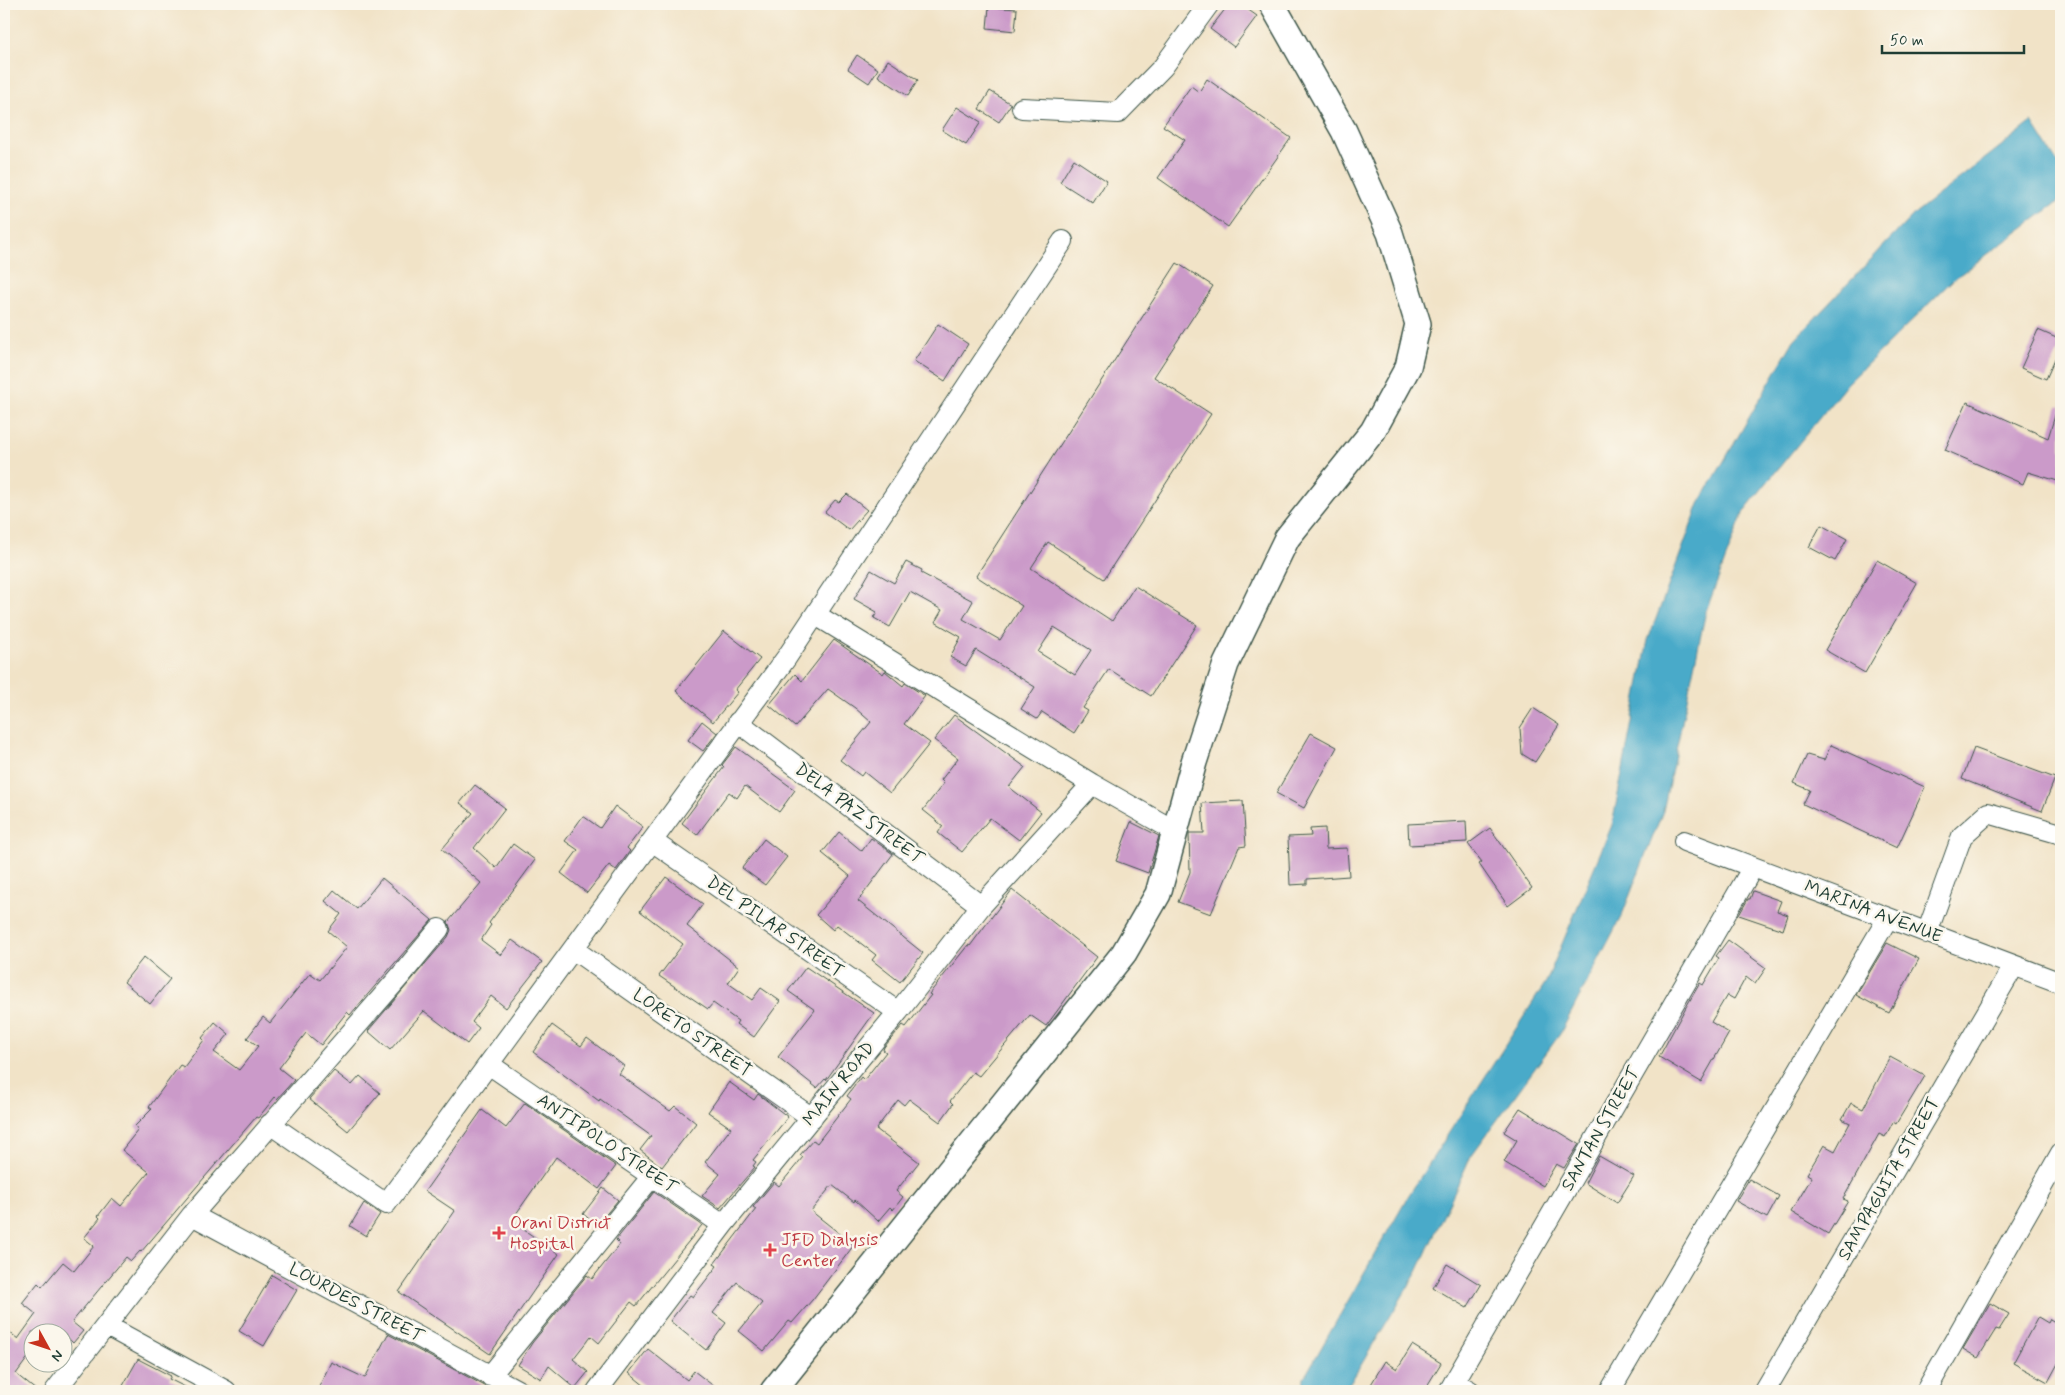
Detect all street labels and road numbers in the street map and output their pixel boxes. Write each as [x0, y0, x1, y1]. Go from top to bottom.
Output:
street label: DELA PAZ STREET [790, 758, 929, 871]
street label: DEL PILAR STREET [701, 870, 849, 984]
street label: MARINA AVENUE [1801, 875, 1945, 949]
street label: LORETO STREET [628, 983, 756, 1083]
street label: MAIN ROAD [797, 1037, 881, 1131]
street label: SANTAN STREET [1556, 1062, 1647, 1195]
street label: ANTIPOLO STREET [532, 1088, 682, 1200]
street label: SAMPAGUITA STREET [1832, 1093, 1946, 1265]
street label: LOURDES STREET [284, 1257, 428, 1349]

